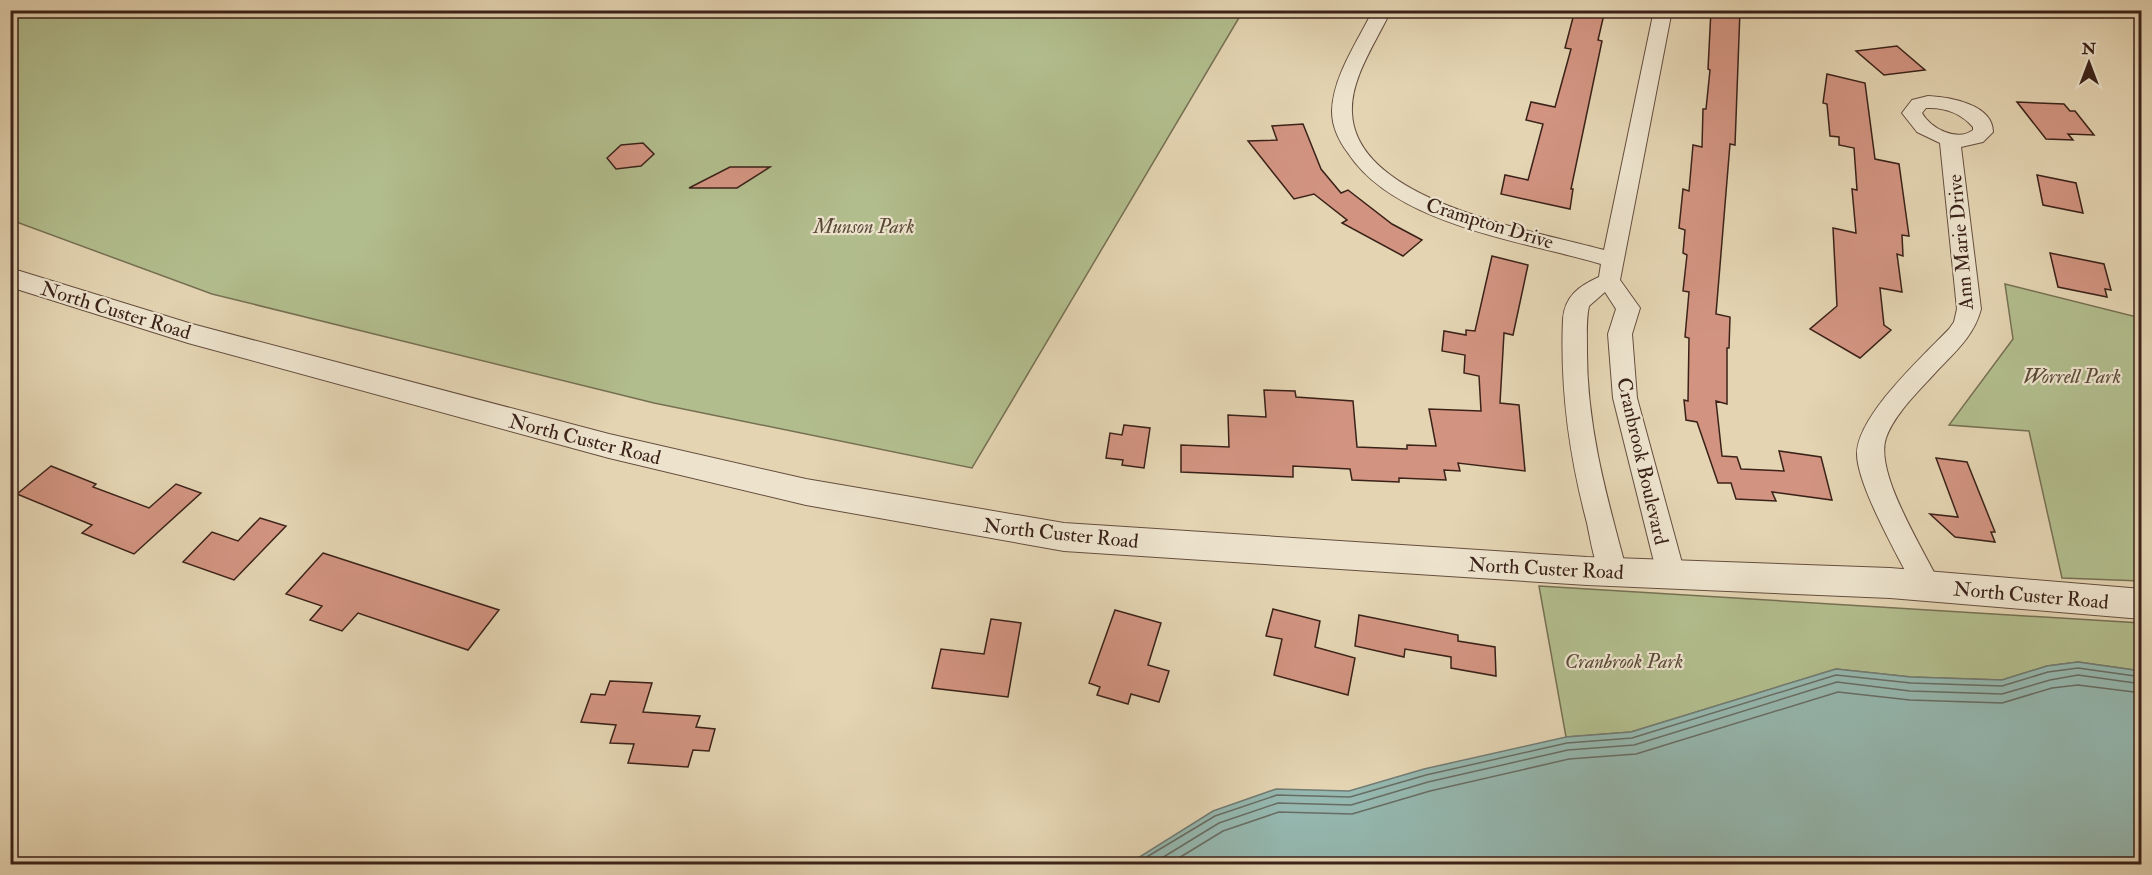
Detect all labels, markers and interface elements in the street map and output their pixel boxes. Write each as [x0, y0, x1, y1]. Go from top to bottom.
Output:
north arrow [2059, 33, 2119, 93]
text: N [2081, 39, 2097, 59]
street label: Ann Marie Drive [1942, 173, 1979, 312]
street label: Crampton Drive [1423, 192, 1557, 256]
park label: Munson Park [812, 214, 915, 239]
street label: North Custer Road [38, 276, 194, 345]
park label: Worrell Park [2023, 364, 2121, 389]
street label: Cranbrook Boulevard [1611, 375, 1674, 547]
street label: North Custer Road [506, 409, 664, 470]
street label: North Custer Road [982, 513, 1140, 554]
street label: North Custer Road [1468, 552, 1625, 585]
street label: North Custer Road [1952, 576, 2110, 615]
park label: Cranbrook Park [1565, 649, 1683, 674]

